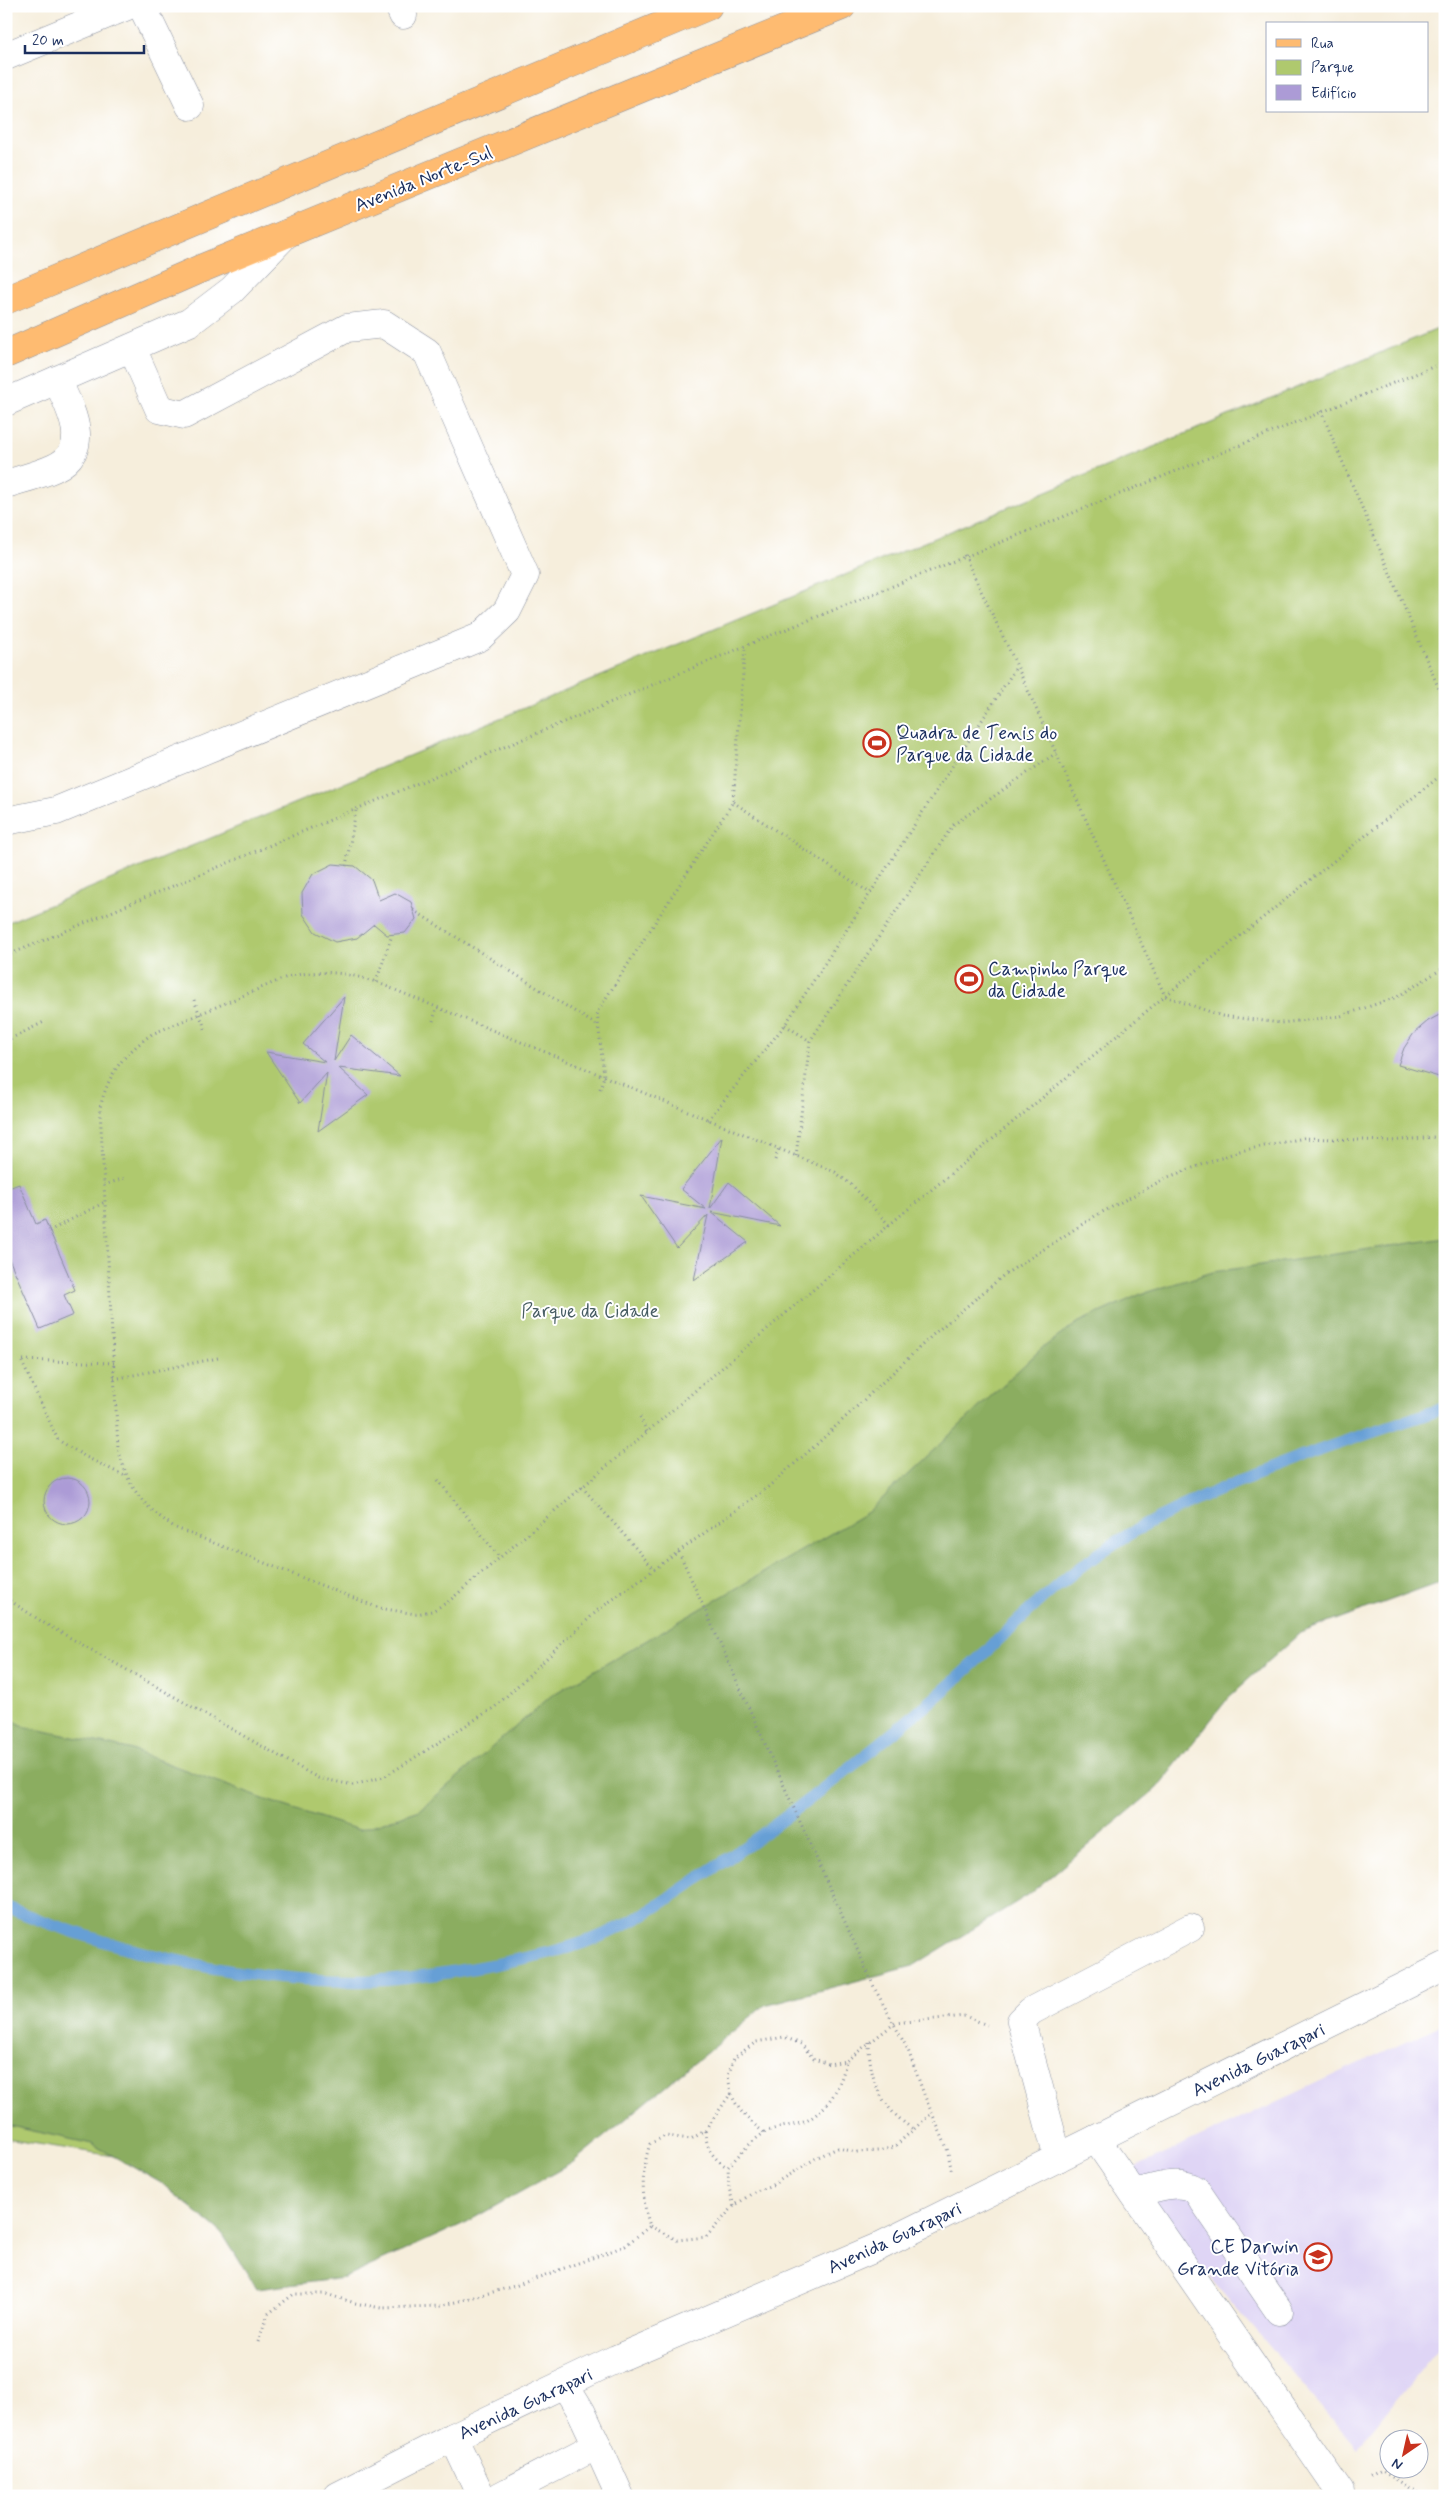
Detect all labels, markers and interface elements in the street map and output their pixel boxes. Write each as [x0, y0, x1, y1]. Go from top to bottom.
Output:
scale bar [25, 22, 144, 54]
legend [1266, 22, 1428, 112]
text: 20 m [32, 31, 64, 51]
text: Rua [1311, 34, 1334, 54]
text: Parque [1311, 58, 1354, 78]
text: Edifício [1311, 84, 1356, 104]
street label: Avenida Norte-Sul [351, 140, 496, 218]
place label: Quadra de Tenis do Parque da Cidade [896, 721, 1057, 768]
sports icon: Quadra de Tenis do Parque da Cidade [862, 728, 892, 758]
place label: Campinho Parque da Cidade [988, 957, 1127, 1004]
sports icon: Campinho Parque da Cidade [954, 964, 984, 994]
park label: Parque da Cidade [521, 1299, 659, 1324]
street label: Avenida Guarapari [1188, 2017, 1329, 2103]
street label: Avenida Guarapari [824, 2196, 966, 2280]
place label: CE Darwin Grande Vitória [1177, 2235, 1299, 2282]
school or university icon: CE Darwin Grande Vitória [1303, 2242, 1333, 2272]
street label: Avenida Guarapari [455, 2362, 597, 2446]
north arrow [1378, 2430, 1428, 2480]
text: N [1388, 2454, 1406, 2474]

